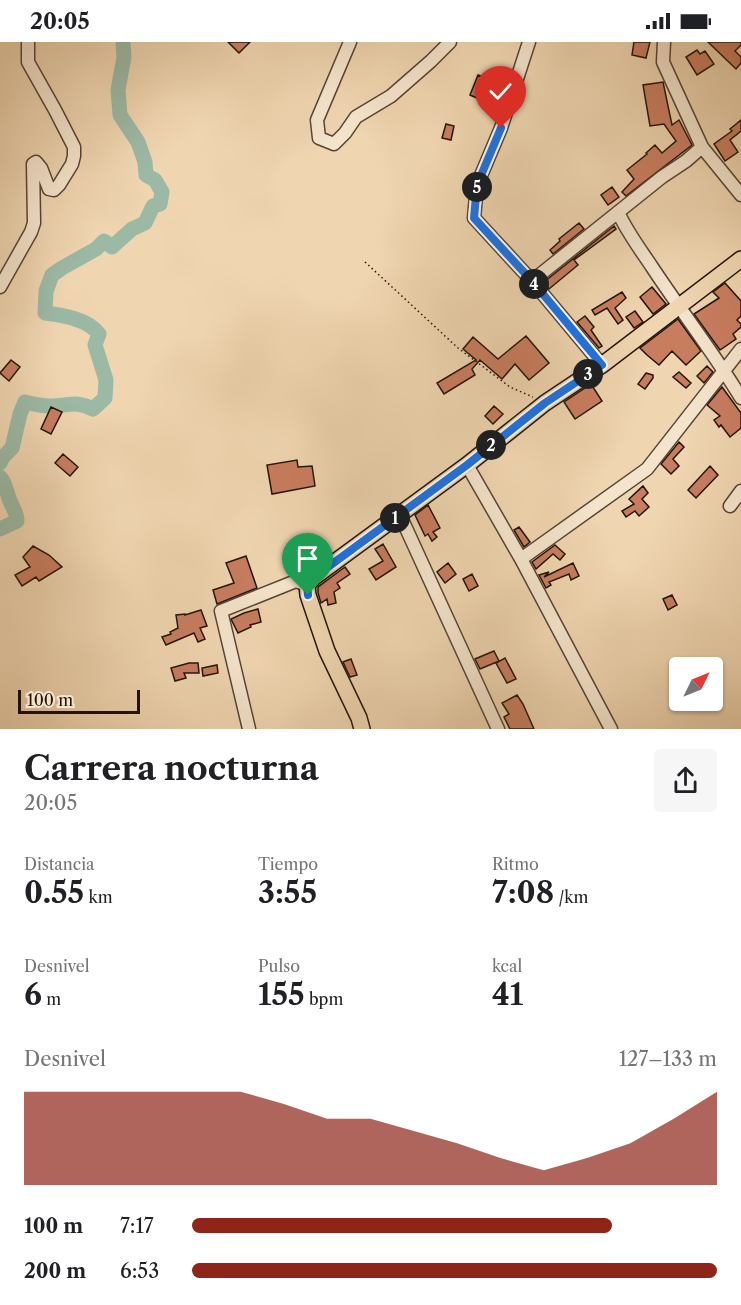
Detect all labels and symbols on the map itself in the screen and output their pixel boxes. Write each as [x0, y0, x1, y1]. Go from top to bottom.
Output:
pin [475, 66, 526, 128]
pin: 5 [462, 172, 492, 202]
pin: 4 [519, 269, 549, 299]
pin: 3 [573, 359, 603, 389]
pin: 2 [476, 430, 506, 460]
pin: 1 [380, 503, 410, 533]
pin [282, 533, 333, 595]
north arrow [669, 657, 723, 711]
scale bar [18, 687, 140, 714]

